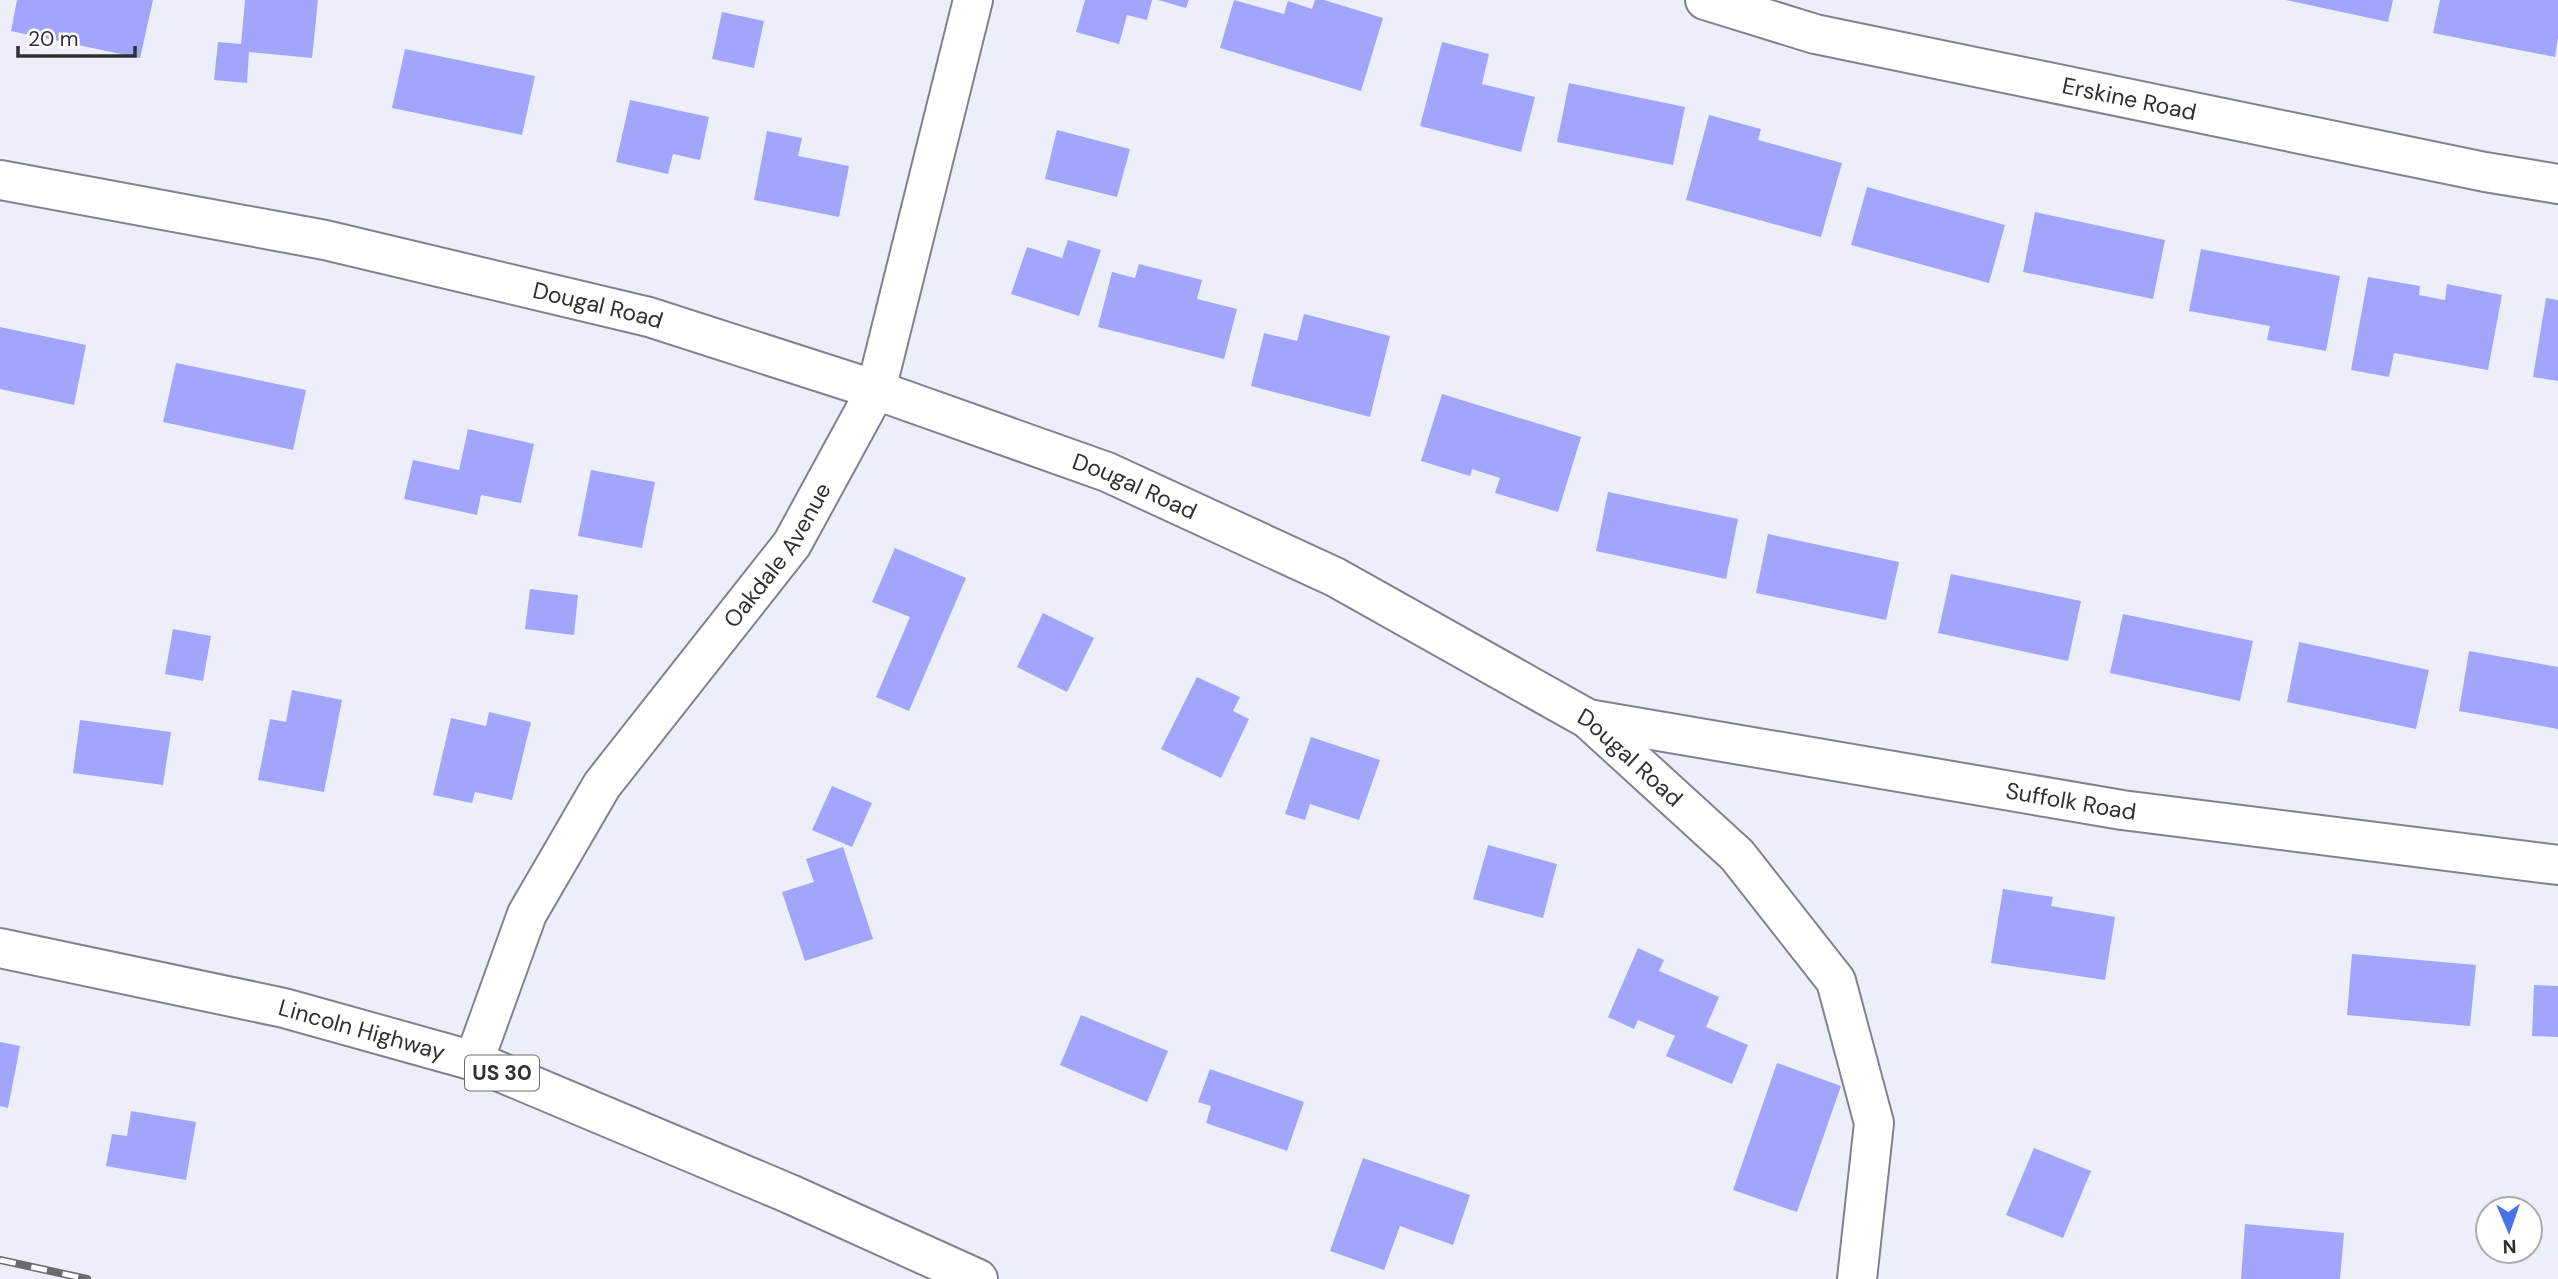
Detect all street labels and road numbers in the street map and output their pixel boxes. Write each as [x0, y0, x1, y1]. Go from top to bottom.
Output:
street label: Erskine Road [2060, 70, 2199, 127]
street label: Dougal Road [530, 275, 667, 336]
street label: Dougal Road [1069, 446, 1202, 526]
street label: Oakdale Avenue [717, 477, 838, 634]
street label: Dougal Road [1572, 701, 1689, 813]
street label: Suffolk Road [2004, 775, 2138, 827]
street label: Lincoln Highway [275, 992, 449, 1067]
road number: US 30 [465, 1056, 539, 1090]

